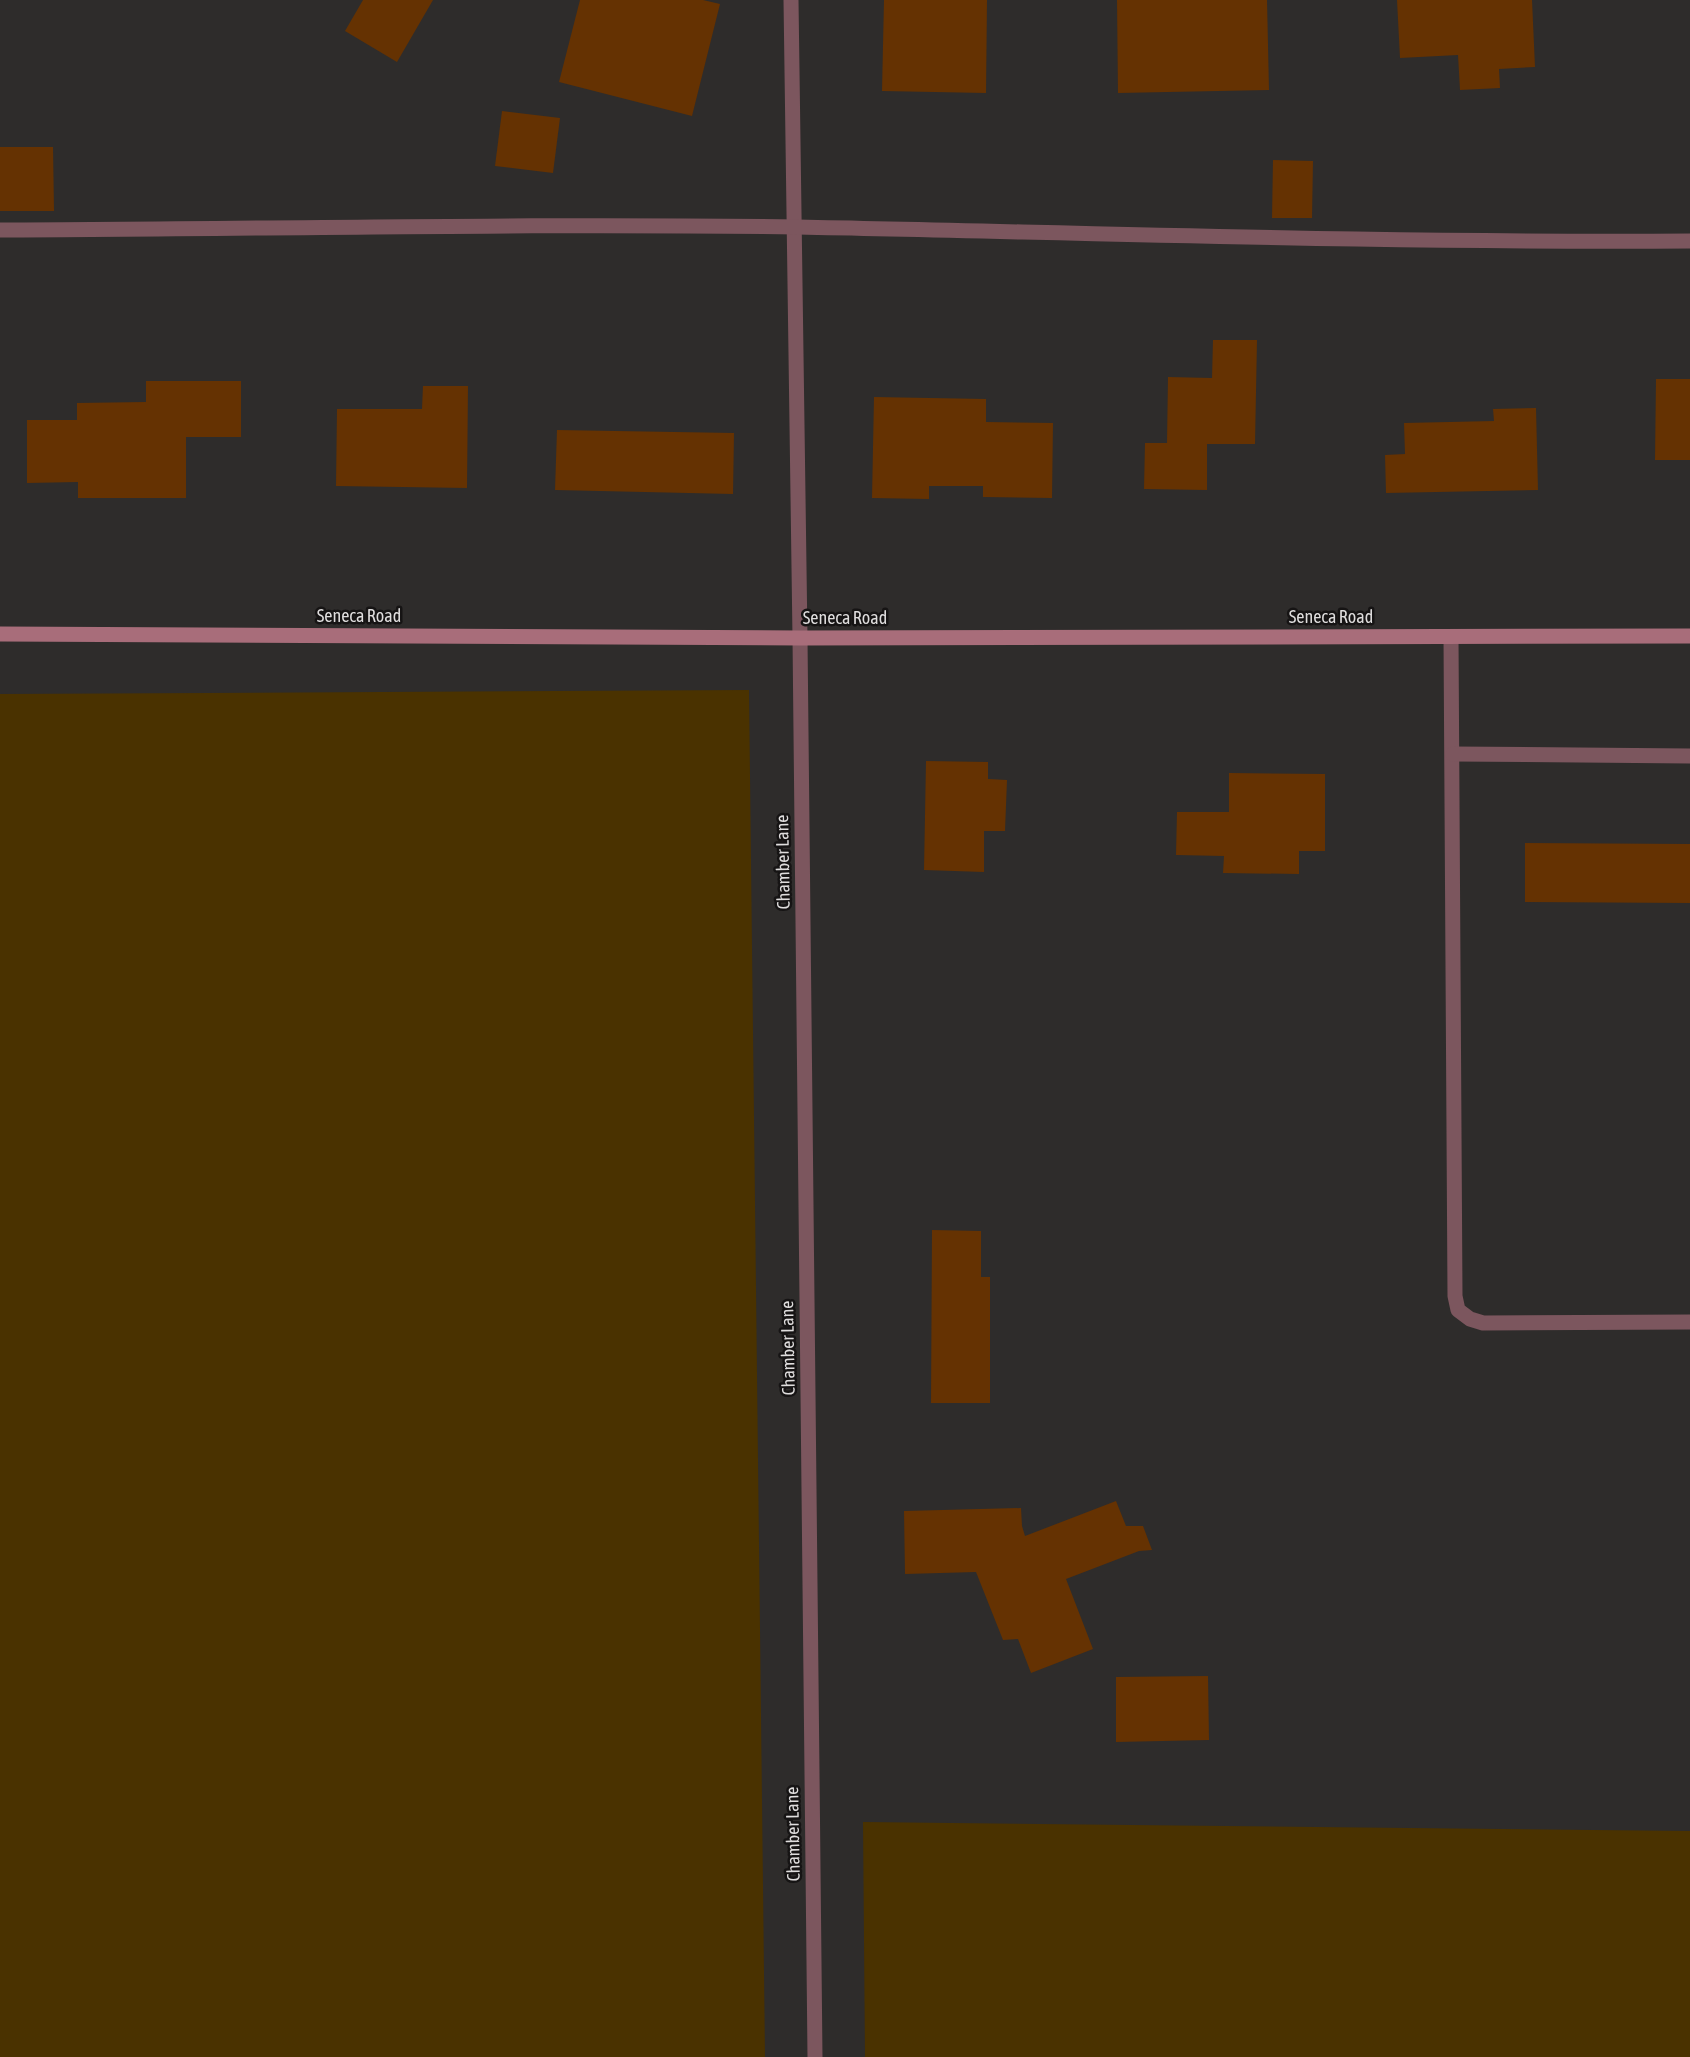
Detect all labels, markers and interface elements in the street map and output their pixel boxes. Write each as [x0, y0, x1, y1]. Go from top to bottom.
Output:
street label: Seneca Road [317, 605, 401, 626]
street label: Seneca Road [1289, 606, 1373, 627]
street label: Seneca Road [803, 607, 887, 628]
street label: Chamber Lane [771, 814, 794, 910]
street label: Chamber Lane [776, 1300, 799, 1396]
street label: Chamber Lane [781, 1786, 804, 1882]

